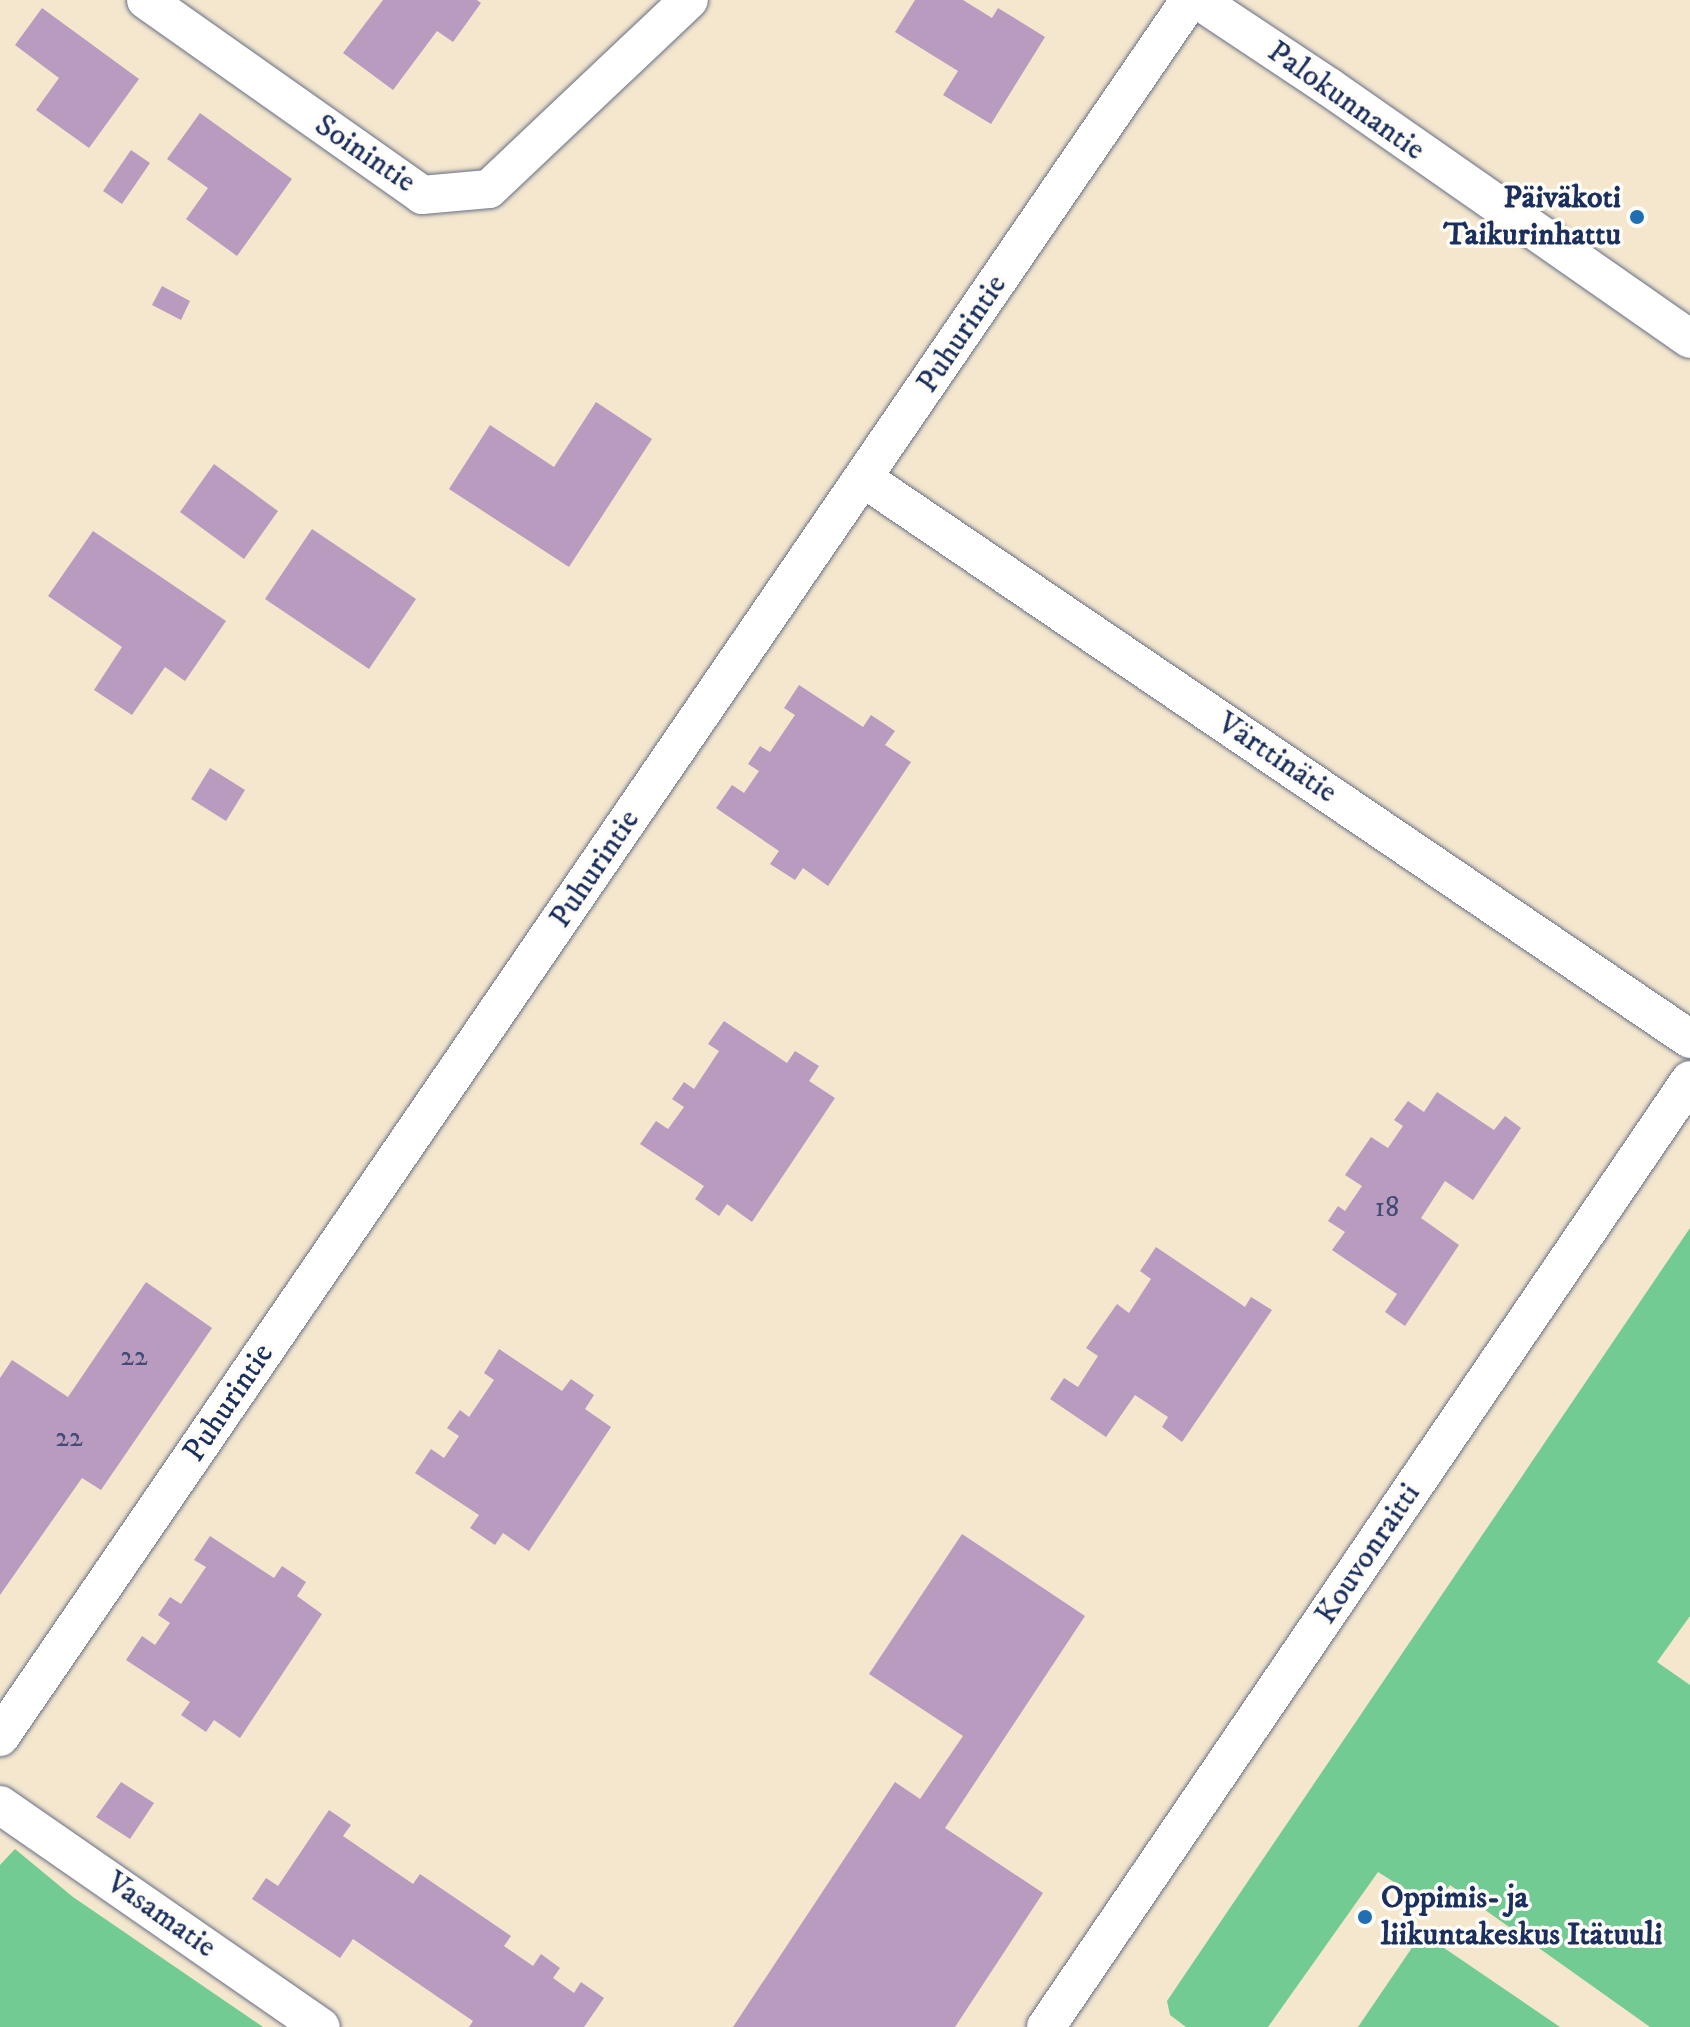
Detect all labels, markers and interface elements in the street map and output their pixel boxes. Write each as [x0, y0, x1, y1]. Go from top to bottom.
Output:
street label: Palokunnantie [1260, 33, 1432, 169]
street label: Soinintie [307, 106, 423, 202]
place label: Päiväkoti Taikurinhattu [1443, 180, 1621, 255]
marker: Päiväkoti Taikurinhattu [1628, 208, 1646, 226]
street label: Puhurintie [908, 267, 1016, 401]
street label: Värttinätie [1210, 704, 1344, 812]
street label: Puhurintie [541, 802, 649, 936]
house number: 18 [1375, 1191, 1399, 1225]
street label: Puhurintie [175, 1336, 283, 1470]
house number: 22 [120, 1340, 148, 1374]
house number: 22 [55, 1421, 83, 1455]
street label: Kouvonraitti [1307, 1476, 1429, 1632]
street label: Vasamatie [99, 1863, 223, 1967]
place label: Oppimis- ja liikuntakeskus Itätuuli [1381, 1880, 1662, 1955]
marker: Oppimis- ja liikuntakeskus Itätuuli [1356, 1908, 1374, 1926]

